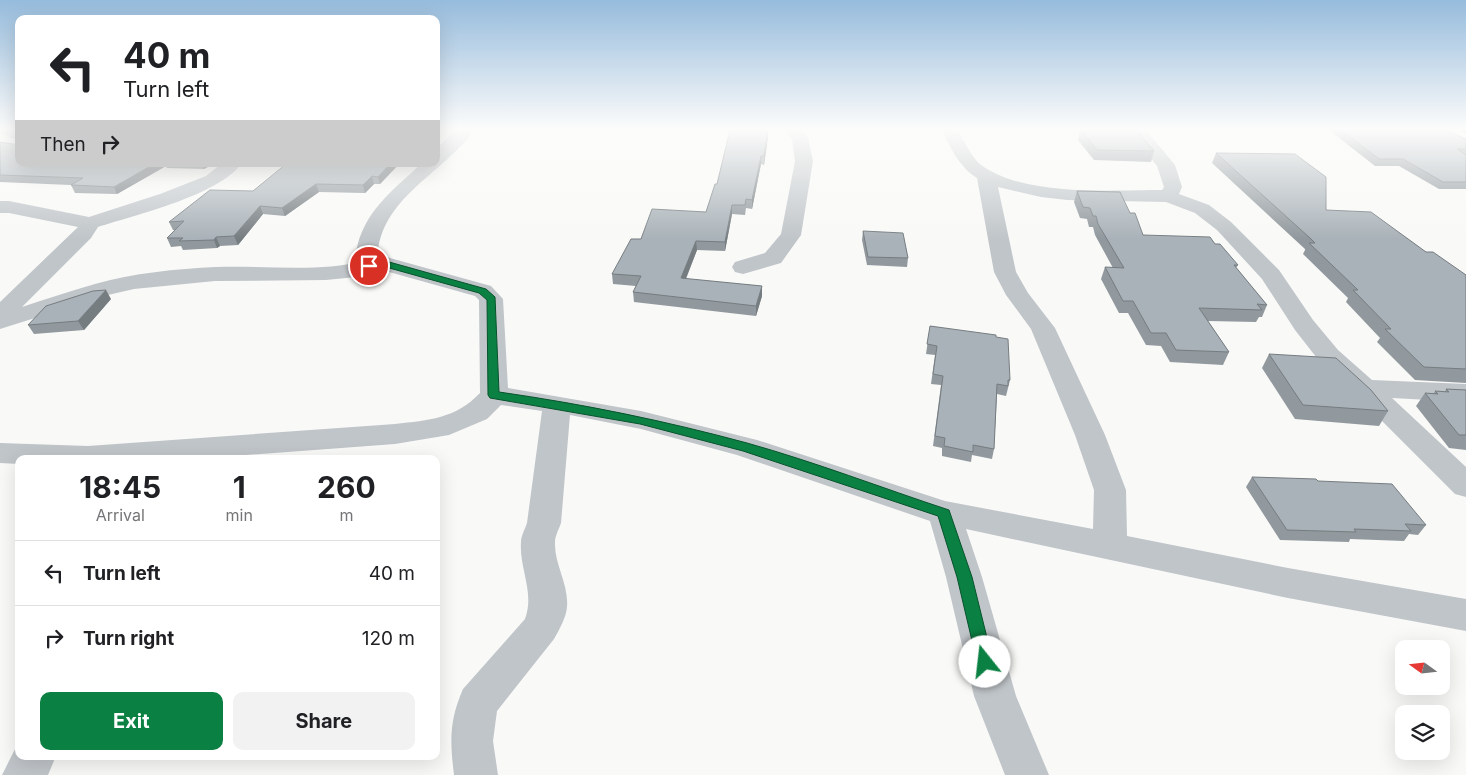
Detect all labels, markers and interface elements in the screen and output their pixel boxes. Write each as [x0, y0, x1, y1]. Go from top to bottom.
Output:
text: 40 m [123, 34, 211, 76]
icon: left [40, 35, 105, 100]
text: Turn left [123, 76, 209, 102]
icon: right [96, 130, 124, 158]
text: Then [40, 133, 86, 156]
pin [348, 245, 390, 287]
icon: arrive [355, 252, 383, 280]
text: 18:45 [79, 469, 161, 505]
text: 1 [233, 469, 246, 505]
text: 260 [317, 469, 376, 505]
text: Arrival [96, 505, 145, 525]
text: min [225, 505, 253, 525]
text: m [339, 505, 353, 525]
icon: left [40, 559, 68, 587]
text: Turn left [83, 562, 161, 585]
text: 40 m [369, 562, 415, 585]
icon: right [40, 624, 68, 652]
text: Turn right [83, 627, 174, 650]
text: 120 m [362, 627, 415, 650]
position arrow [958, 635, 1010, 687]
north arrow [1395, 640, 1450, 695]
map controls [1395, 640, 1450, 760]
button: Exit [40, 692, 223, 750]
button: Share [233, 692, 415, 750]
button: layers [1395, 705, 1450, 760]

